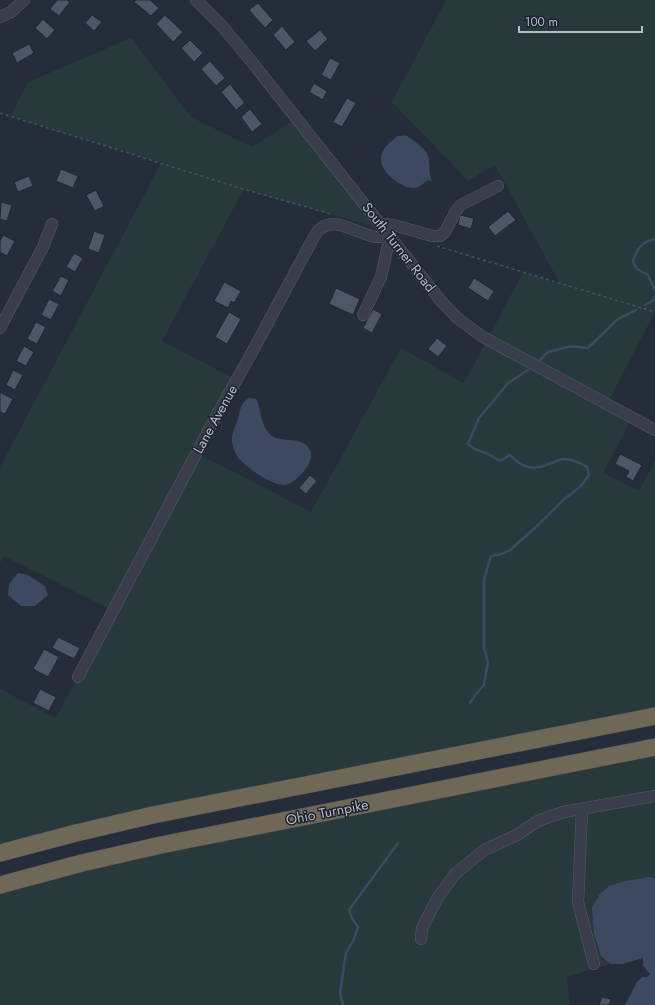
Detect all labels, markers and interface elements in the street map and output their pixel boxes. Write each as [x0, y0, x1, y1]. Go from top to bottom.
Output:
scale bar [519, 8, 642, 34]
text: 100 m [525, 13, 558, 31]
street label: South Turner Road [358, 198, 440, 296]
street label: Lane Avenue [188, 381, 242, 457]
street label: Ohio Turnpike [284, 794, 370, 830]

